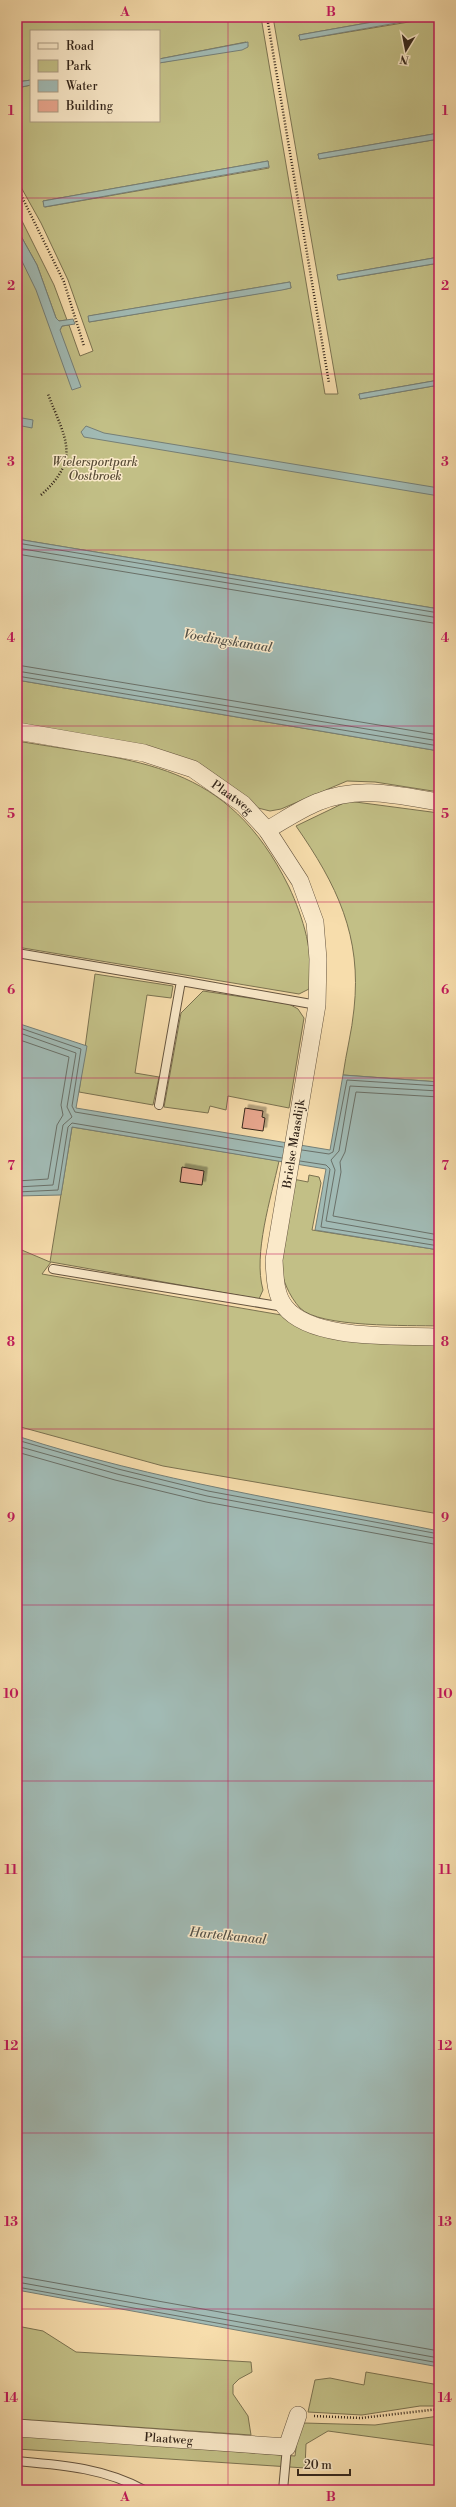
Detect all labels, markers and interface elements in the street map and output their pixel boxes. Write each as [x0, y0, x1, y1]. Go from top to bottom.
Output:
text: A [119, 4, 130, 20]
text: B [326, 4, 336, 20]
legend [30, 30, 160, 122]
north arrow [386, 30, 426, 70]
text: Road [66, 39, 94, 54]
text: N [399, 51, 410, 67]
text: Park [66, 59, 92, 74]
text: Water [65, 79, 98, 94]
text: Building [65, 99, 114, 114]
text: 1 [8, 103, 15, 119]
text: 1 [442, 103, 449, 119]
text: 2 [7, 278, 15, 294]
text: 2 [441, 278, 449, 294]
text: 3 [7, 454, 15, 470]
text: 3 [441, 454, 449, 470]
park label: Wielersportpark Oostbroek [52, 455, 138, 484]
water label: Voedingskanaal [183, 626, 274, 656]
text: 4 [7, 630, 16, 646]
text: 4 [441, 630, 450, 646]
street label: Plaatweg [209, 777, 257, 818]
text: 5 [7, 806, 15, 822]
text: 5 [441, 806, 449, 822]
text: 6 [7, 982, 15, 998]
text: 6 [441, 982, 449, 998]
street label: Brielse Maasdijk [279, 1098, 309, 1191]
text: 7 [7, 1158, 15, 1174]
text: 7 [441, 1158, 449, 1174]
text: 8 [7, 1334, 15, 1350]
text: 8 [441, 1334, 449, 1350]
text: 9 [7, 1510, 15, 1526]
text: 9 [441, 1510, 449, 1526]
text: 10 [3, 1686, 19, 1702]
text: 10 [437, 1686, 453, 1702]
text: 11 [5, 1862, 18, 1878]
text: 11 [439, 1862, 452, 1878]
water label: Hartelkanaal [188, 1924, 268, 1948]
text: 12 [4, 2038, 18, 2054]
text: 12 [438, 2038, 452, 2054]
text: 13 [4, 2214, 18, 2230]
text: 13 [438, 2214, 452, 2230]
text: 14 [4, 2390, 18, 2406]
text: 14 [438, 2390, 452, 2406]
street label: Plaatweg [144, 2429, 194, 2448]
scale bar [298, 2451, 350, 2477]
text: 20 m [304, 2458, 332, 2473]
text: A [119, 2489, 130, 2505]
text: B [326, 2489, 336, 2505]

